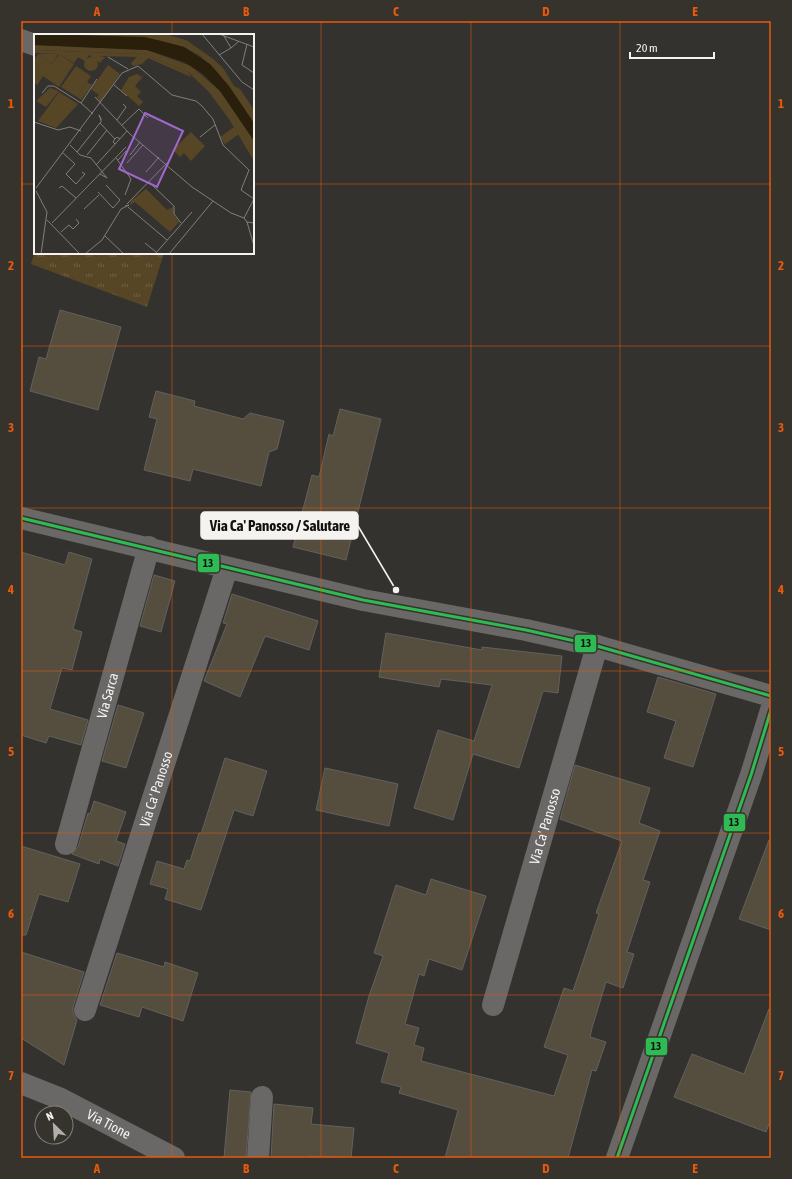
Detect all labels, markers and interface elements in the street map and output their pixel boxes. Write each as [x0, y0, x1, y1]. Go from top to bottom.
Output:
text: A [93, 4, 101, 19]
text: B [243, 4, 250, 19]
text: C [393, 4, 399, 19]
text: D [542, 4, 550, 19]
text: E [692, 4, 698, 19]
inset map [34, 34, 254, 254]
scale bar [630, 34, 714, 60]
text: 20 m [636, 41, 658, 55]
text: 1 [8, 96, 14, 111]
text: 1 [778, 96, 784, 111]
text: 2 [8, 258, 14, 273]
text: 2 [778, 258, 784, 273]
text: 3 [8, 420, 14, 435]
text: 3 [778, 420, 784, 435]
callout: Via Ca' Panosso / Salutare [201, 512, 358, 539]
text: Via Ca' Panosso / Salutare [209, 517, 350, 534]
line badge: 13 [197, 553, 220, 573]
text: 13 [203, 557, 213, 569]
text: 4 [7, 582, 14, 597]
text: 4 [777, 582, 784, 597]
line badge: 13 [574, 634, 597, 653]
text: 13 [581, 637, 591, 649]
street label: Via Sarca [93, 671, 121, 720]
text: 5 [8, 744, 14, 759]
text: 5 [778, 744, 784, 759]
street label: Via Ca' Panosso [136, 749, 176, 829]
street label: Via Ca' Panosso [526, 786, 563, 866]
line badge: 13 [723, 813, 746, 832]
text: 13 [729, 816, 739, 828]
text: 6 [8, 906, 14, 921]
text: 6 [778, 906, 784, 921]
line badge: 13 [645, 1037, 668, 1056]
text: 13 [651, 1040, 661, 1052]
text: 7 [8, 1068, 14, 1083]
text: 7 [778, 1068, 784, 1083]
north arrow [34, 1105, 74, 1145]
street label: Via Tione [84, 1106, 134, 1142]
text: N [44, 1109, 55, 1123]
text: A [93, 1161, 101, 1176]
text: B [243, 1161, 250, 1176]
text: C [393, 1161, 399, 1176]
text: D [542, 1161, 550, 1176]
text: E [692, 1161, 698, 1176]

